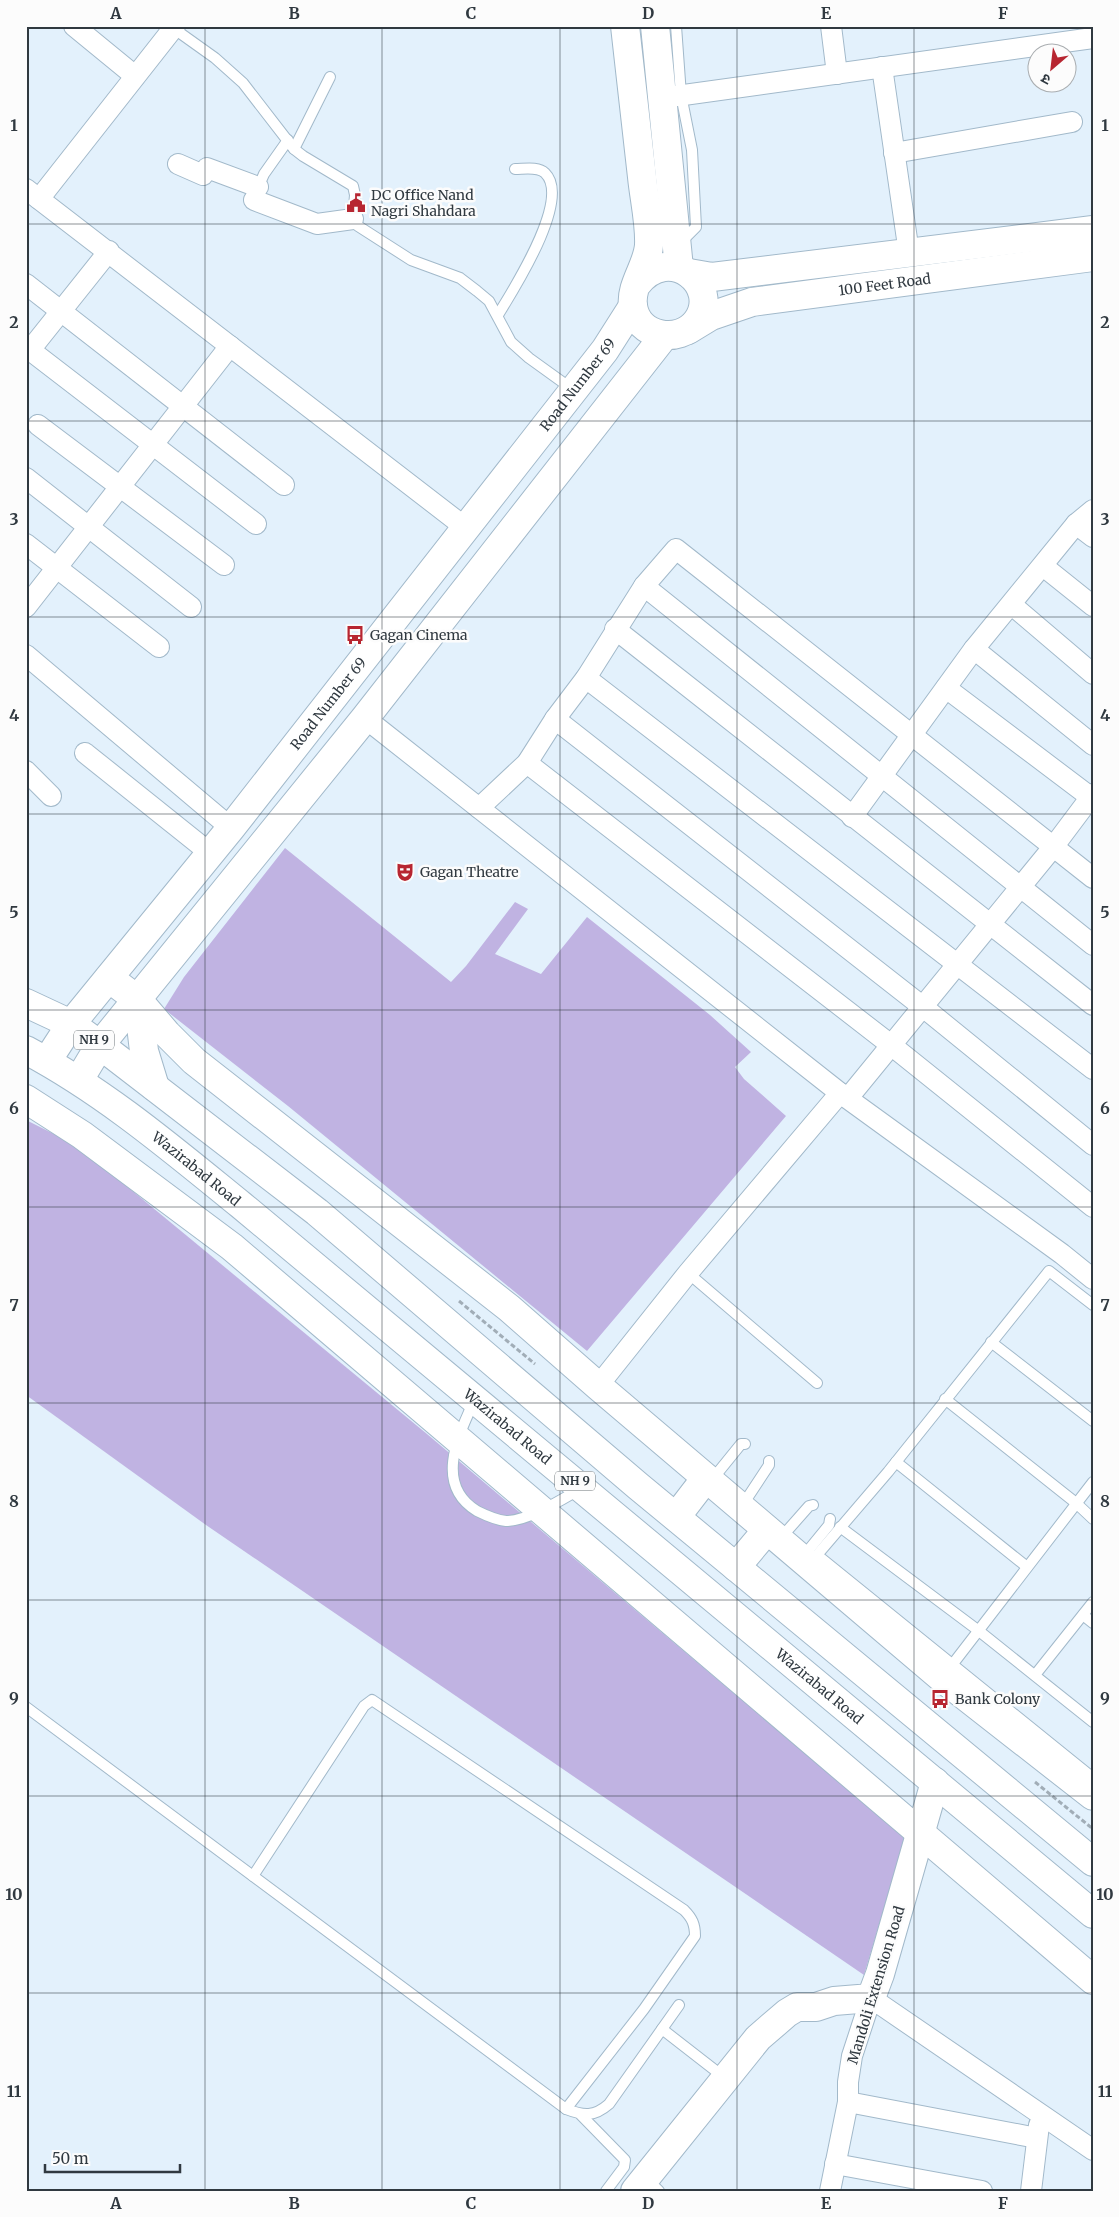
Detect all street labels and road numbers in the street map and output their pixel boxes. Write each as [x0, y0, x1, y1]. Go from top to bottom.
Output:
street label: 100 Feet Road [837, 269, 932, 300]
street label: Road Number 69 [536, 335, 619, 435]
street label: Road Number 69 [286, 654, 370, 754]
road number: NH 9 [74, 1030, 114, 1050]
street label: Wazirabad Road [148, 1127, 245, 1210]
street label: Wazirabad Road [459, 1384, 555, 1469]
road number: NH 9 [555, 1472, 595, 1490]
street label: Wazirabad Road [771, 1644, 867, 1728]
street label: Mandoli Extension Road [843, 1903, 909, 2066]

